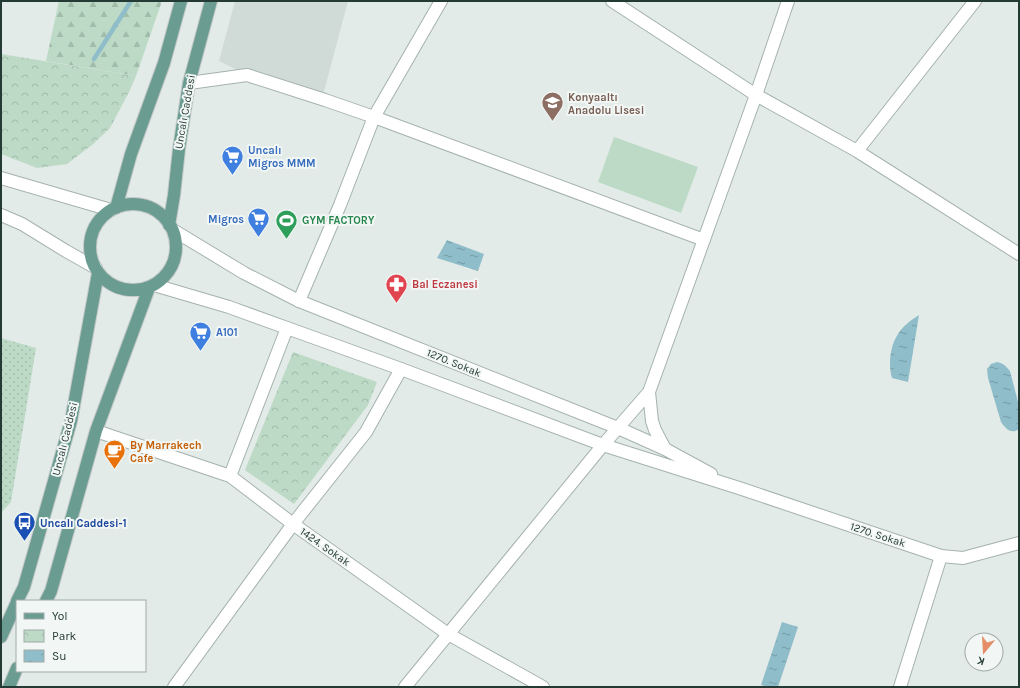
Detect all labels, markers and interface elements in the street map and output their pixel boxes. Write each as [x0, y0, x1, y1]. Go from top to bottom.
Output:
street label: Uncalı Caddesi [172, 74, 198, 150]
school or university icon: Konyaaltı Anadolu Lisesi [539, 90, 565, 123]
place label: Konyaaltı Anadolu Lisesi [568, 91, 644, 117]
supermarket icon: Uncalı Migros MMM [220, 143, 246, 176]
place label: Uncalı Migros MMM [248, 144, 316, 170]
supermarket icon: Migros [246, 206, 272, 239]
sports icon: GYM FACTORY [274, 207, 300, 240]
place label: Migros [208, 213, 244, 226]
place label: GYM FACTORY [302, 214, 375, 227]
pharmacy icon: Bal Eczanesi [384, 271, 410, 304]
place label: Bal Eczanesi [412, 278, 478, 291]
supermarket icon: A101 [188, 319, 214, 352]
place label: A101 [216, 326, 238, 339]
street label: 1270. Sokak [425, 346, 483, 380]
street label: Uncalı Caddesi [50, 401, 80, 477]
cafe icon: By Marrakech Cafe [101, 438, 127, 471]
place label: By Marrakech Cafe [130, 439, 202, 465]
bus stop icon: Uncalı Caddesi-1 [11, 510, 37, 543]
place label: Uncalı Caddesi-1 [40, 517, 127, 530]
street label: 1270. Sokak [849, 520, 907, 550]
street label: 1424. Sokak [298, 525, 352, 569]
legend [16, 600, 146, 672]
text: Yol [52, 609, 68, 623]
text: Park [52, 629, 77, 643]
north arrow [964, 632, 1004, 672]
text: Su [52, 649, 67, 663]
text: K [975, 653, 986, 668]

